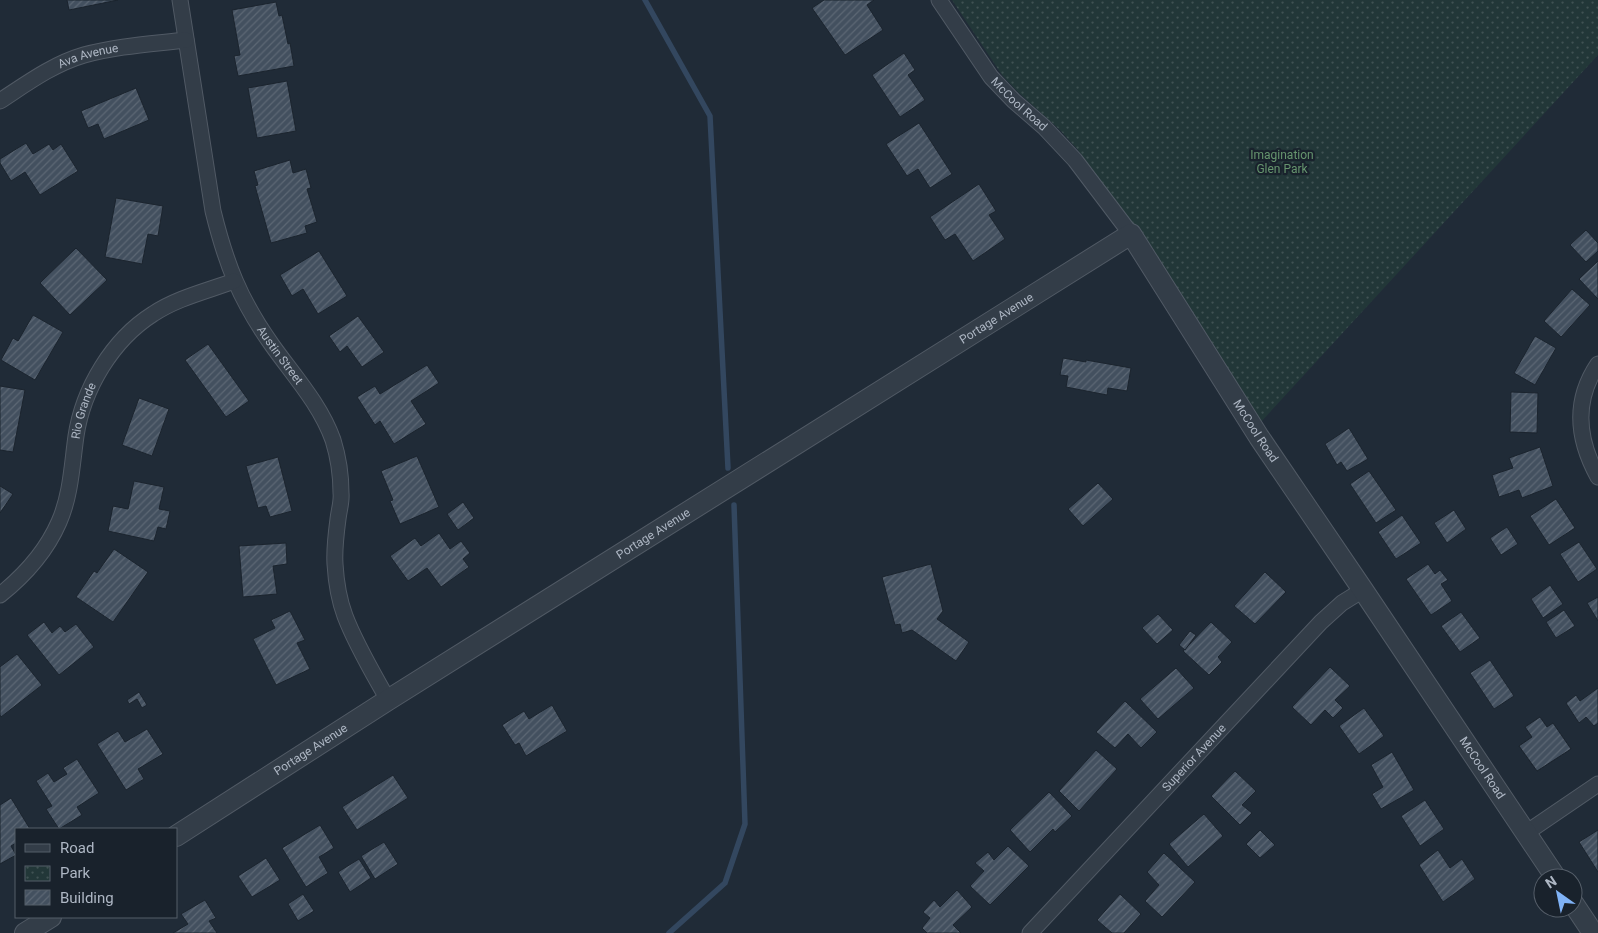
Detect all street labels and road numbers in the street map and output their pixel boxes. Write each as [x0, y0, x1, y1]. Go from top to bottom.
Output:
street label: Ava Avenue [56, 41, 119, 71]
street label: McCool Road [988, 74, 1050, 134]
street label: Portage Avenue [957, 290, 1036, 347]
street label: Austin Street [254, 323, 306, 387]
street label: Rio Grande [69, 380, 99, 440]
street label: McCool Road [1230, 397, 1281, 465]
street label: Portage Avenue [614, 505, 693, 562]
street label: Portage Avenue [271, 721, 350, 778]
street label: Superior Avenue [1159, 721, 1229, 794]
street label: McCool Road [1456, 734, 1508, 802]

